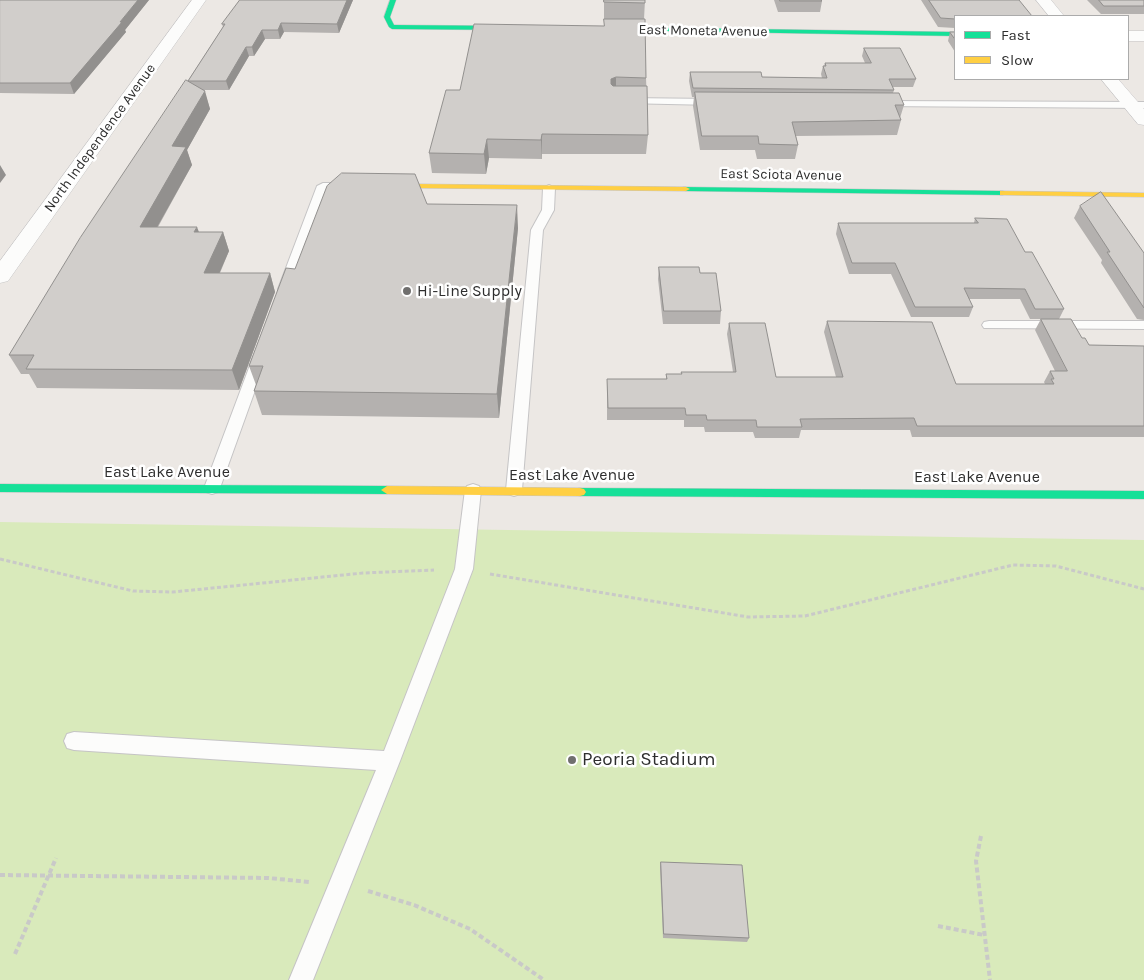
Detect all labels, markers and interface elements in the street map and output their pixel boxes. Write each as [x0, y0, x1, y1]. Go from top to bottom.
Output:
legend [954, 15, 1129, 80]
street label: East Moneta Avenue [638, 21, 768, 41]
text: Fast [1001, 26, 1030, 44]
text: Slow [1001, 51, 1033, 69]
street label: North Independence Avenue [41, 61, 159, 215]
street label: East Sciota Avenue [720, 166, 842, 184]
place label: Hi-Line Supply [417, 281, 522, 301]
marker: Hi-Line Supply [401, 285, 413, 297]
street label: East Lake Avenue [104, 462, 230, 482]
street label: East Lake Avenue [509, 465, 635, 485]
street label: East Lake Avenue [914, 467, 1040, 487]
place label: Peoria Stadium [582, 749, 715, 771]
marker: Peoria Stadium [566, 754, 578, 766]

